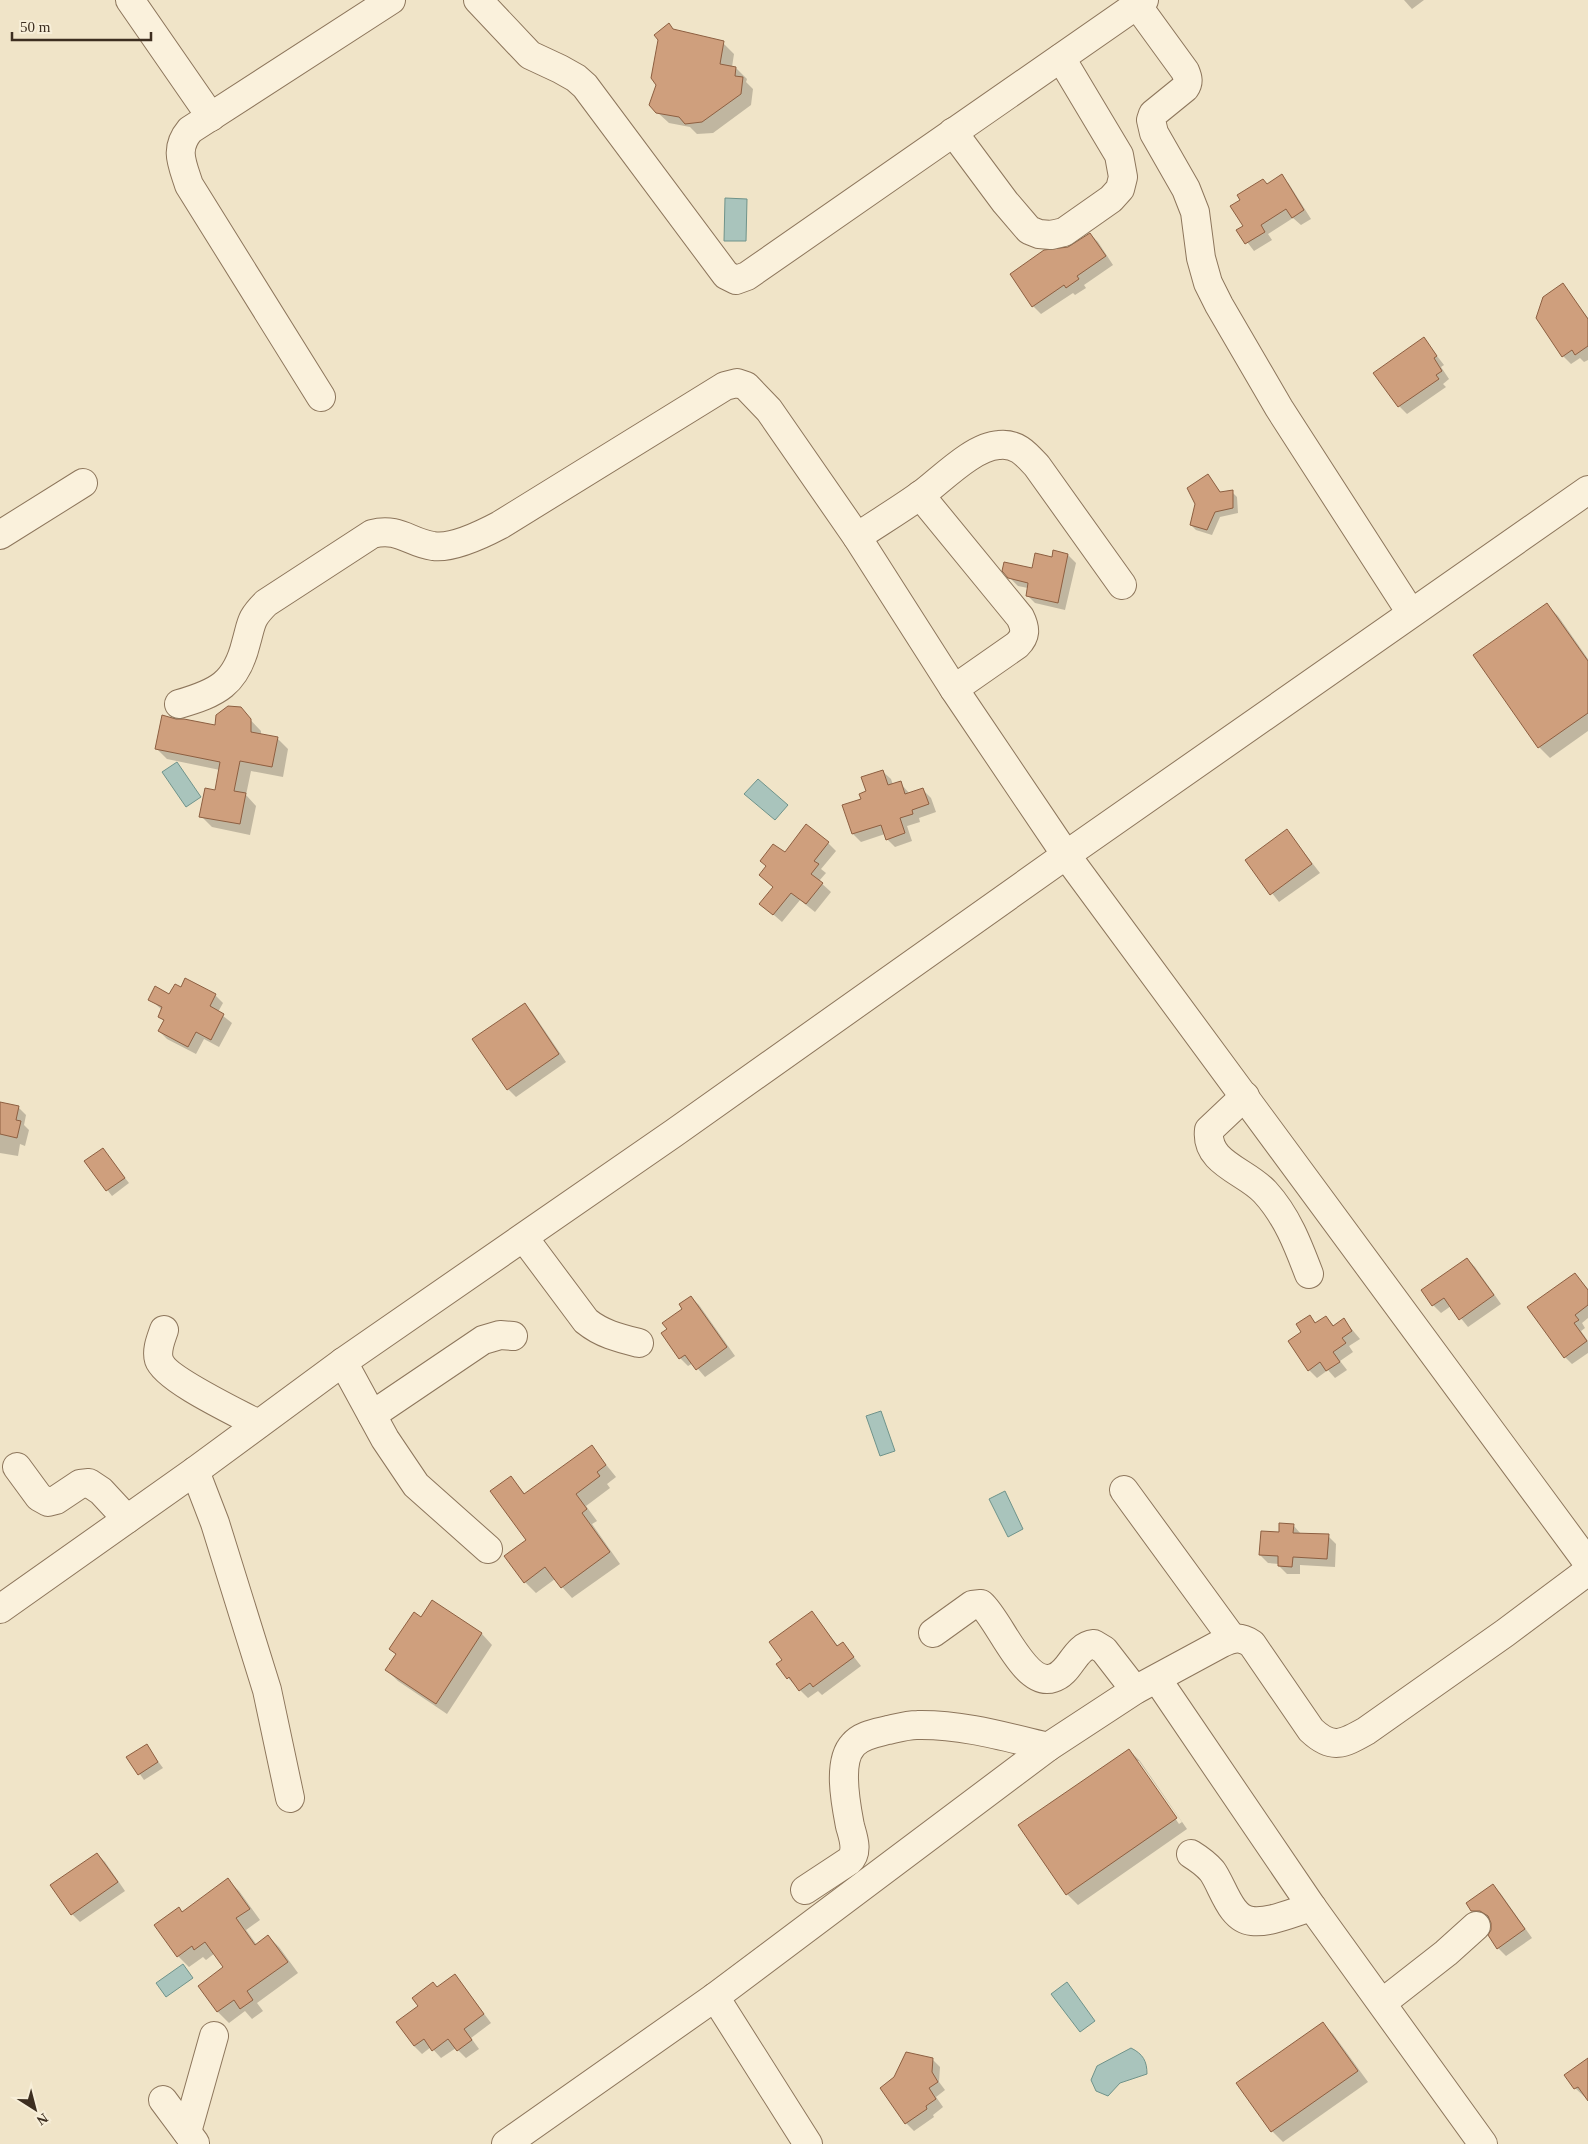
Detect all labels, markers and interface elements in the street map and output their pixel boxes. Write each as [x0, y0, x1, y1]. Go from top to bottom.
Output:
scale bar [12, 10, 151, 42]
text: 50 m [20, 19, 51, 35]
north arrow [10, 2084, 60, 2134]
text: N [34, 2110, 51, 2128]

